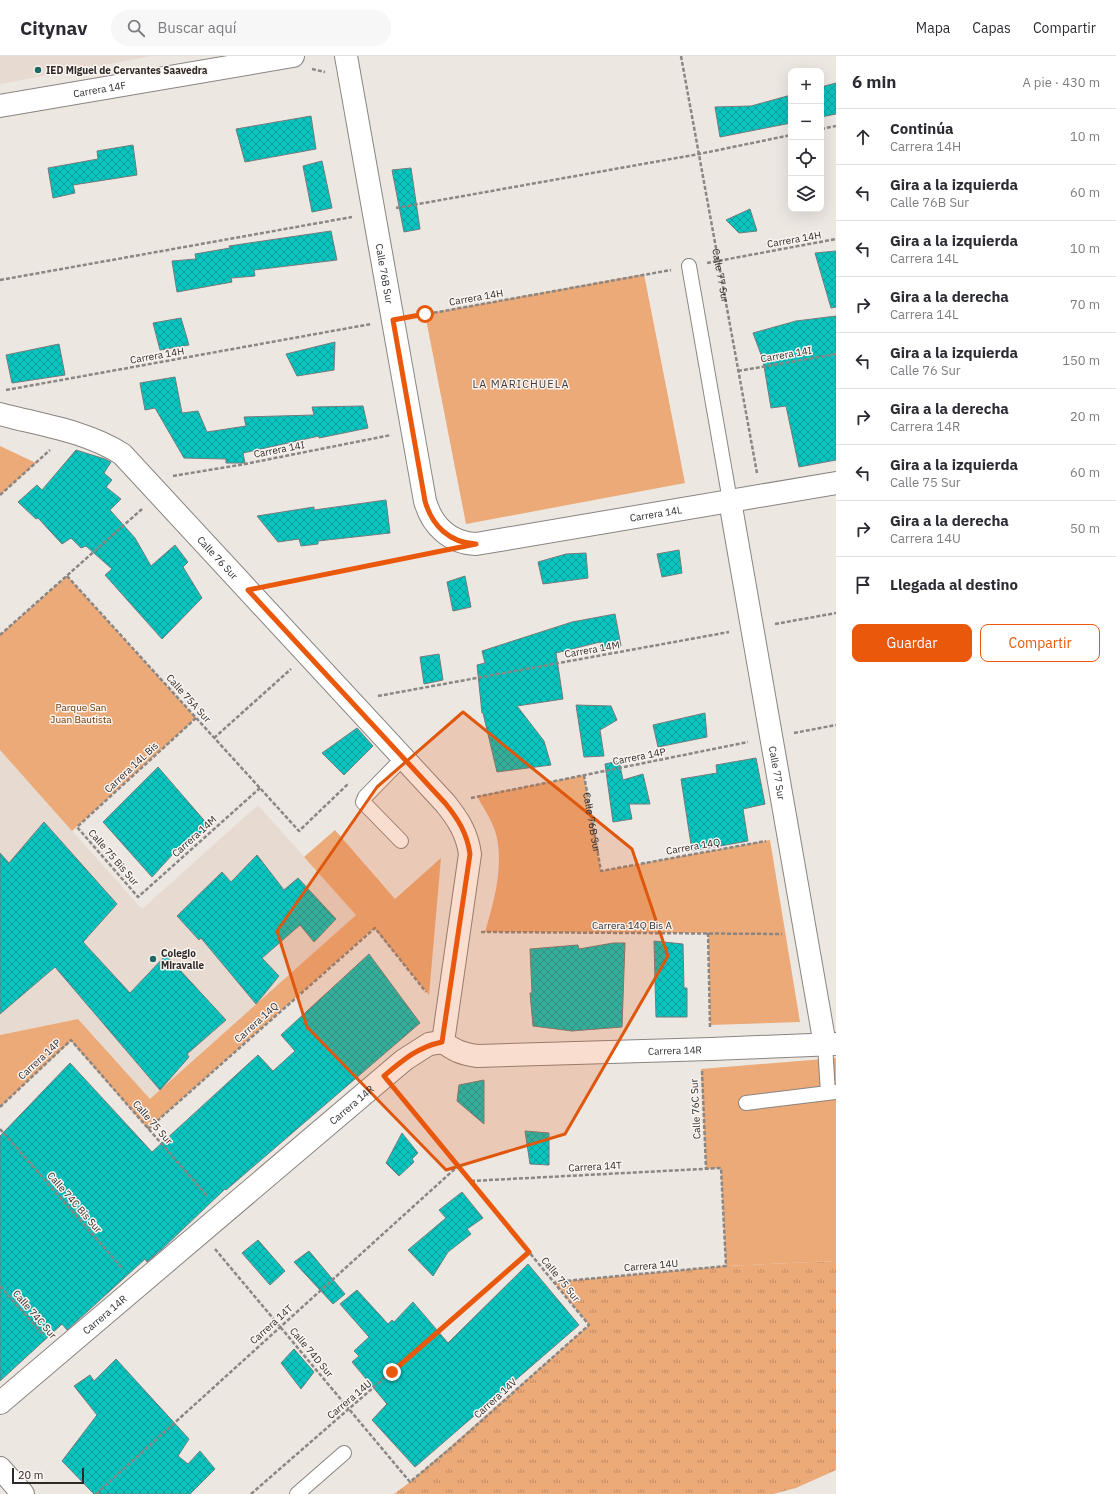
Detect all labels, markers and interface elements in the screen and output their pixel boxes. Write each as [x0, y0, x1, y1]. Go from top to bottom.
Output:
search box [111, 10, 391, 46]
text: Citynav [20, 16, 87, 40]
icon: search [125, 17, 147, 39]
text: Buscar aquí [157, 18, 237, 37]
text: Mapa [916, 19, 950, 37]
text: Capas [972, 19, 1011, 37]
text: Compartir [1033, 19, 1096, 37]
place label: IED Miguel de Cervantes Saavedra [46, 64, 208, 77]
marker: IED Miguel de Cervantes Saavedra [33, 65, 43, 75]
map controls [788, 68, 824, 212]
button: + [788, 68, 824, 104]
text: 6 min [852, 71, 896, 93]
text: A pie · 430 m [1022, 74, 1100, 91]
street label: Carrera 14F [72, 79, 127, 100]
button: − [788, 104, 824, 140]
text: Continúa [890, 119, 954, 138]
icon: ahead [852, 126, 874, 148]
text: 10 m [1070, 128, 1100, 145]
text: Carrera 14H [890, 138, 961, 155]
button: locate [788, 140, 824, 176]
text: Gira a la izquierda [890, 175, 1018, 194]
button: layers [788, 176, 824, 212]
icon: left [852, 182, 874, 204]
text: 60 m [1070, 184, 1100, 201]
text: Calle 76B Sur [890, 194, 969, 211]
street label: Carrera 14H [766, 228, 822, 251]
text: Gira a la izquierda [890, 231, 1018, 250]
icon: left [852, 238, 874, 260]
text: 10 m [1070, 240, 1100, 257]
street label: Calle 76B Sur [372, 243, 396, 305]
street label: Calle 77 Sur [709, 248, 732, 304]
text: Carrera 14L [890, 250, 958, 267]
street label: Carrera 14H [448, 286, 504, 309]
text: Gira a la derecha [890, 287, 1009, 306]
icon: right [852, 294, 874, 316]
text: 70 m [1070, 296, 1100, 313]
route start [416, 305, 434, 323]
text: Carrera 14L [890, 306, 958, 323]
text: Gira a la izquierda [890, 343, 1018, 362]
street label: Carrera 14H [129, 344, 185, 367]
street label: Carrera 14I [760, 344, 813, 365]
icon: left [852, 350, 874, 372]
text: 150 m [1062, 352, 1100, 369]
text: Calle 76 Sur [890, 362, 961, 379]
district label: LA MARICHUELA [472, 377, 570, 391]
text: Gira a la derecha [890, 399, 1009, 418]
icon: right [852, 406, 874, 428]
text: 20 m [1070, 408, 1100, 425]
text: Carrera 14R [890, 418, 960, 435]
street label: Carrera 14I [252, 438, 306, 461]
text: Gira a la izquierda [890, 455, 1018, 474]
icon: left [852, 462, 874, 484]
text: 60 m [1070, 464, 1100, 481]
text: Calle 75 Sur [890, 474, 961, 491]
street label: Carrera 14L [629, 503, 683, 525]
text: Gira a la derecha [890, 511, 1009, 530]
icon: right [852, 518, 874, 540]
text: 50 m [1070, 520, 1100, 537]
text: Carrera 14U [890, 530, 961, 547]
street label: Calle 76 Sur [194, 533, 241, 582]
icon: arrive [852, 574, 874, 596]
text: Llegada al destino [890, 575, 1018, 594]
button: Guardar [852, 624, 972, 662]
button: Compartir [980, 624, 1100, 662]
street label: Carrera 14M [563, 638, 621, 661]
street label: Calle 75A Sur [163, 671, 214, 725]
park label: Parque San Juan Bautista [50, 701, 112, 726]
street label: Carrera 14L Bis [102, 739, 161, 796]
street label: Carrera 14P [611, 745, 667, 768]
street label: Calle 77 Sur [766, 745, 788, 801]
street label: Calle 76B Sur [580, 791, 604, 854]
street label: Carrera 14M [169, 813, 219, 860]
street label: Calle 75 Bis Sur [86, 826, 142, 888]
street label: Carrera 14Q [665, 835, 721, 858]
street label: Carrera 14Q Bis A [592, 919, 672, 932]
place label: Colegio Miravalle [161, 947, 204, 972]
marker: Colegio Miravalle [148, 954, 158, 964]
street label: Carrera 14Q [232, 999, 281, 1046]
street label: Carrera 14P [15, 1036, 63, 1082]
street label: Carrera 14R [648, 1043, 702, 1058]
street label: Calle 76C Sur [687, 1078, 704, 1140]
street label: Carrera 14R [327, 1083, 377, 1127]
street label: Calle 75 Sur [130, 1098, 176, 1147]
street label: Carrera 14T [568, 1159, 622, 1174]
street label: Calle 74C Bis Sur [45, 1169, 105, 1236]
street label: Calle 75 Sur [538, 1254, 583, 1305]
street label: Carrera 14U [623, 1257, 679, 1274]
street label: Calle 74C Sur [10, 1287, 60, 1342]
street label: Carrera 14R [80, 1292, 130, 1337]
street label: Carrera 14T [247, 1301, 296, 1347]
street label: Calle 74D Sur [287, 1325, 336, 1380]
route end [383, 1363, 401, 1381]
street label: Carrera 14V [471, 1376, 520, 1421]
street label: Carrera 14U [324, 1377, 374, 1422]
scale bar [12, 1466, 84, 1485]
text: 20 m [18, 1468, 43, 1482]

